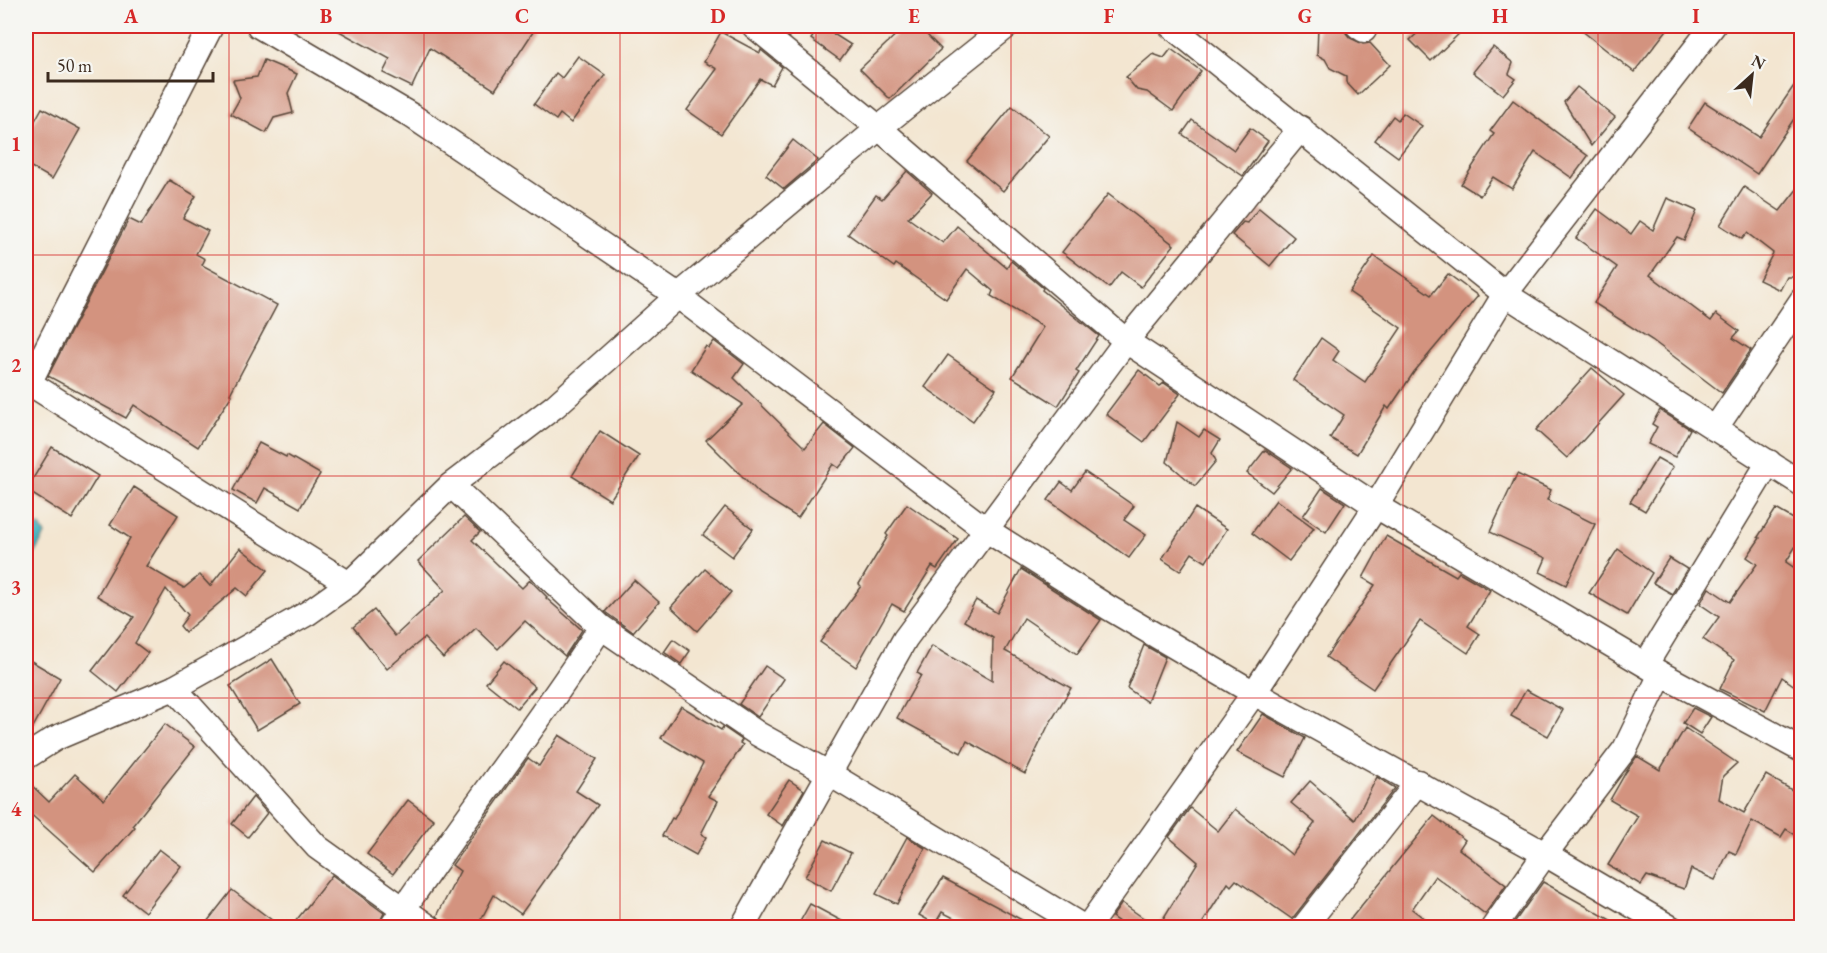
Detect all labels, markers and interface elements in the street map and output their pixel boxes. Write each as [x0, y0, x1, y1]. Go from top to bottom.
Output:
text: A [123, 3, 139, 29]
text: B [320, 3, 332, 29]
text: C [515, 3, 529, 29]
text: D [710, 3, 726, 29]
text: E [908, 3, 920, 29]
text: F [1104, 3, 1115, 29]
text: G [1298, 3, 1312, 29]
text: H [1492, 3, 1508, 29]
text: I [1692, 3, 1700, 29]
scale bar [48, 45, 213, 83]
north arrow [1722, 45, 1782, 105]
text: N [1748, 50, 1769, 74]
text: 50 m [57, 54, 92, 77]
text: 1 [11, 131, 21, 157]
text: 2 [11, 352, 22, 378]
text: 3 [11, 574, 21, 600]
text: 4 [11, 796, 22, 822]

